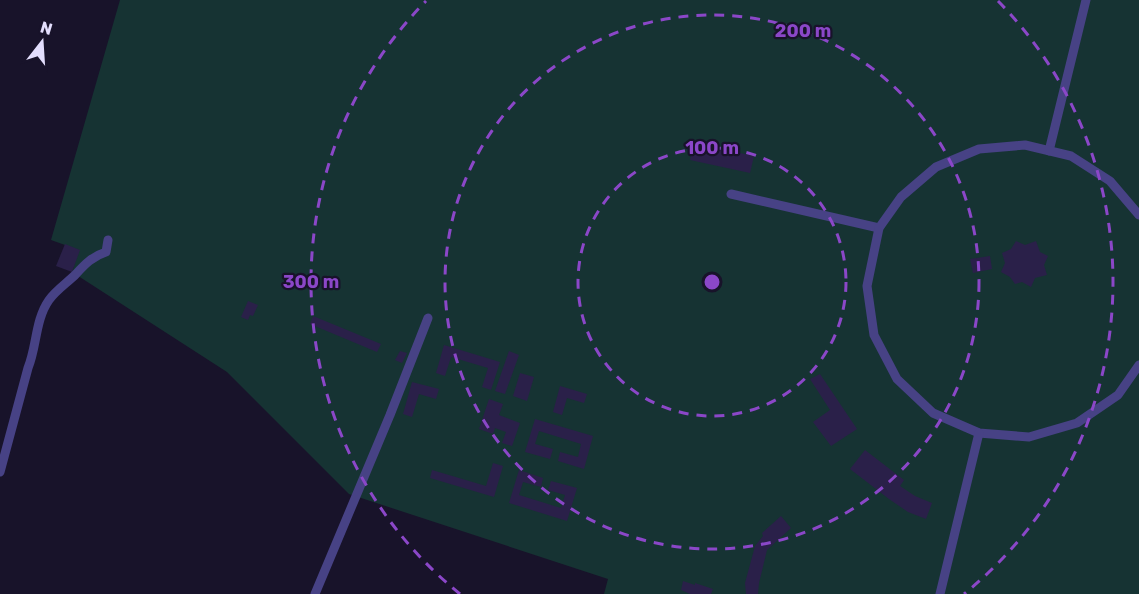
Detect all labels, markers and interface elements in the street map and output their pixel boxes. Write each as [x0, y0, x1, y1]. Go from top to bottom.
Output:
north arrow [12, 12, 72, 72]
text: N [38, 17, 55, 39]
text: 200 m [775, 20, 831, 42]
text: 100 m [685, 137, 739, 159]
text: 300 m [283, 271, 339, 293]
centre of rings [702, 272, 722, 292]

